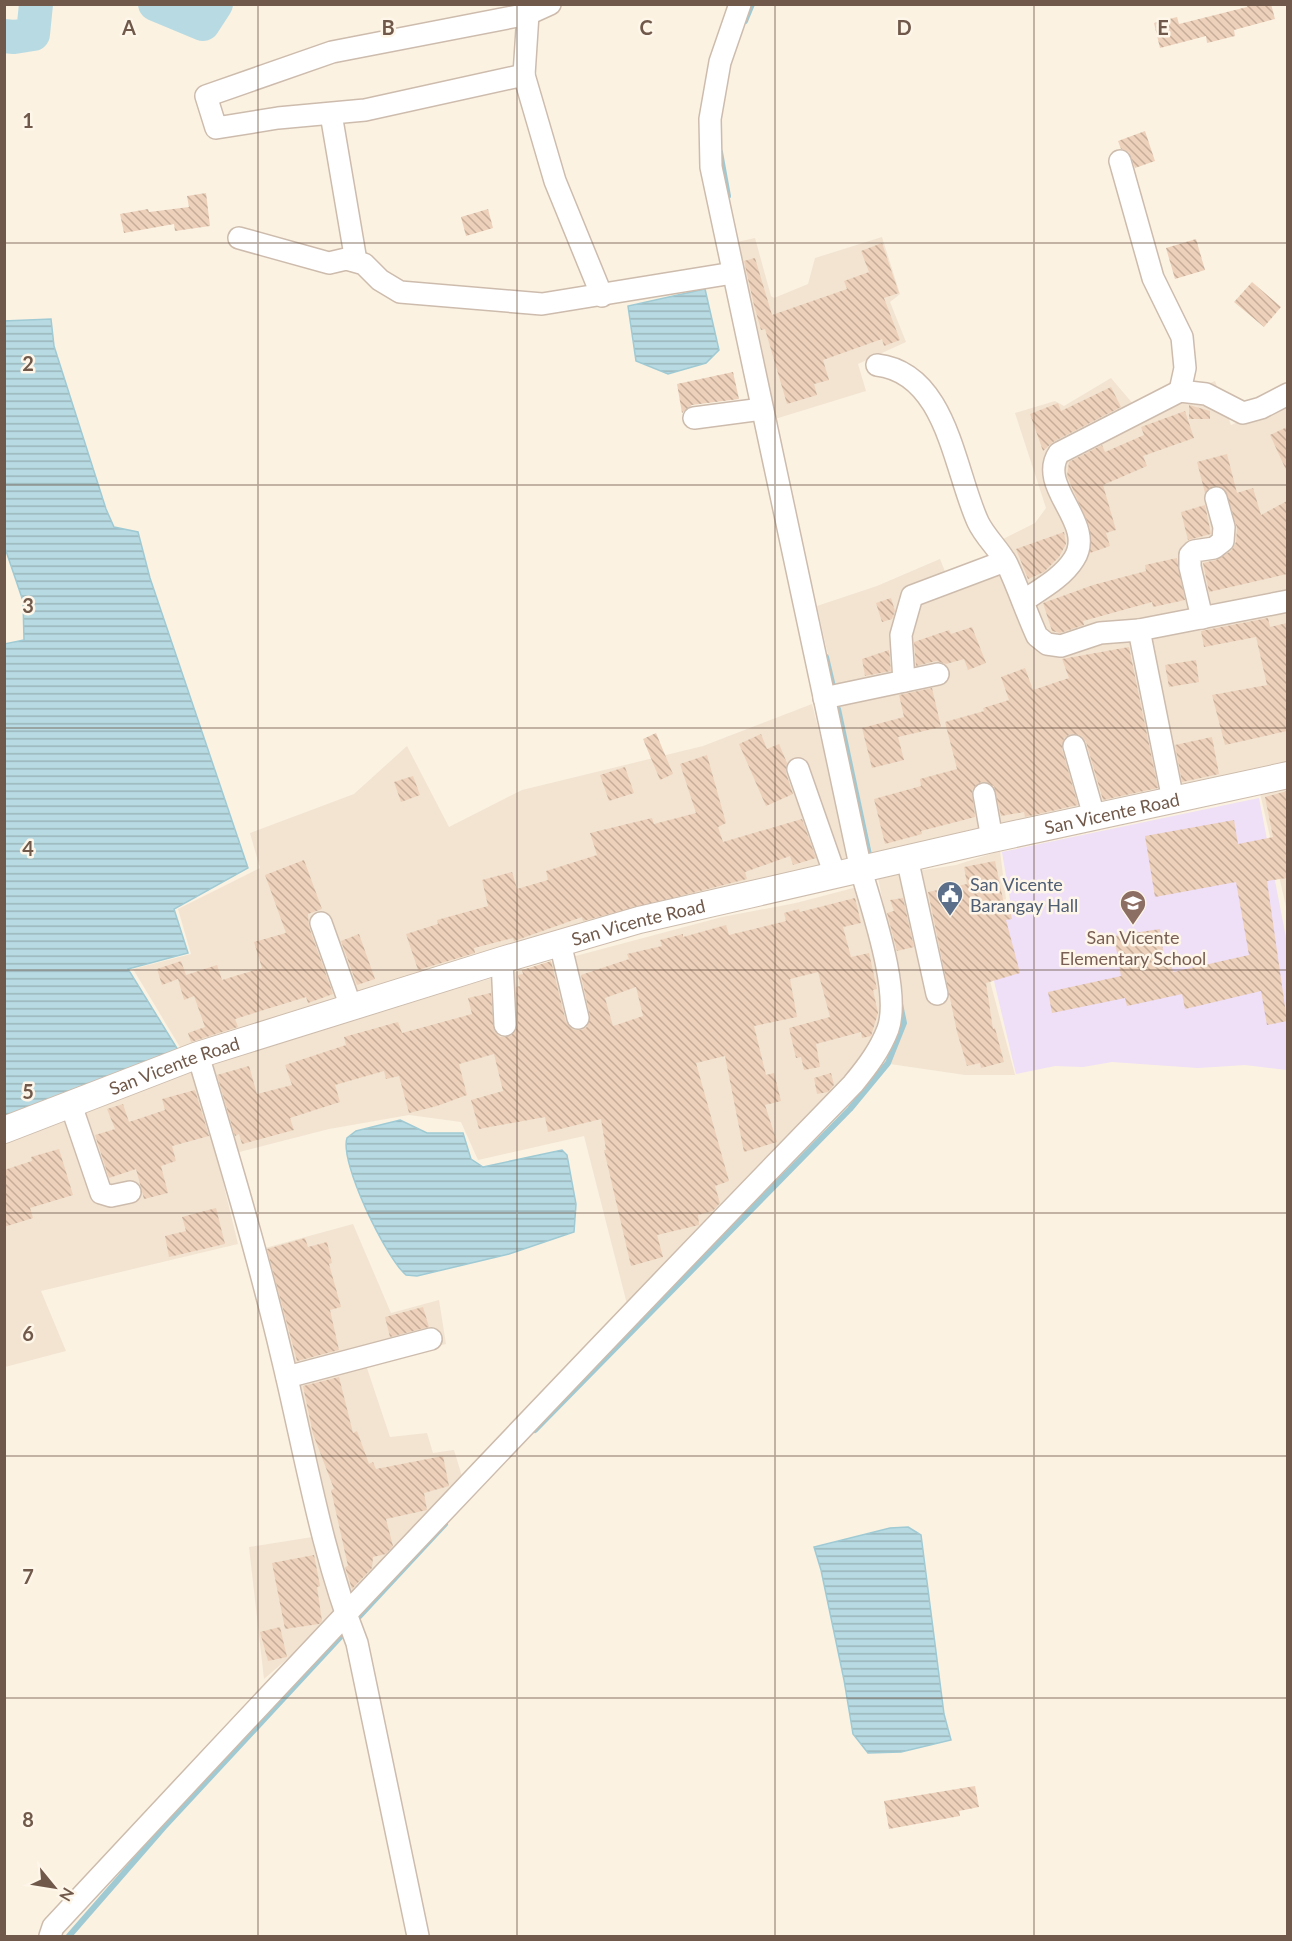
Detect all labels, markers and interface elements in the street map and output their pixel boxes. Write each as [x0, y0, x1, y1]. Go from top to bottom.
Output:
text: A [121, 15, 136, 39]
text: B [381, 15, 395, 39]
text: C [639, 15, 653, 39]
text: D [896, 15, 912, 39]
text: E [1157, 15, 1169, 39]
text: 1 [22, 108, 34, 132]
text: 2 [22, 351, 34, 375]
text: 3 [22, 593, 34, 617]
street label: San Vicente Road [1042, 788, 1181, 838]
text: 4 [22, 836, 34, 860]
place label: San Vicente Barangay Hall [970, 873, 1078, 916]
public building icon: San Vicente Barangay Hall [935, 879, 965, 917]
school or university icon: San Vicente Elementary School [1118, 888, 1148, 926]
street label: San Vicente Road [569, 894, 707, 950]
place label: San Vicente Elementary School [1060, 926, 1206, 969]
street label: San Vicente Road [106, 1032, 242, 1099]
text: 5 [22, 1079, 34, 1103]
text: 6 [22, 1321, 34, 1345]
text: 7 [22, 1564, 34, 1588]
text: 8 [22, 1807, 34, 1831]
north arrow [24, 1857, 84, 1917]
text: N [56, 1885, 79, 1905]

